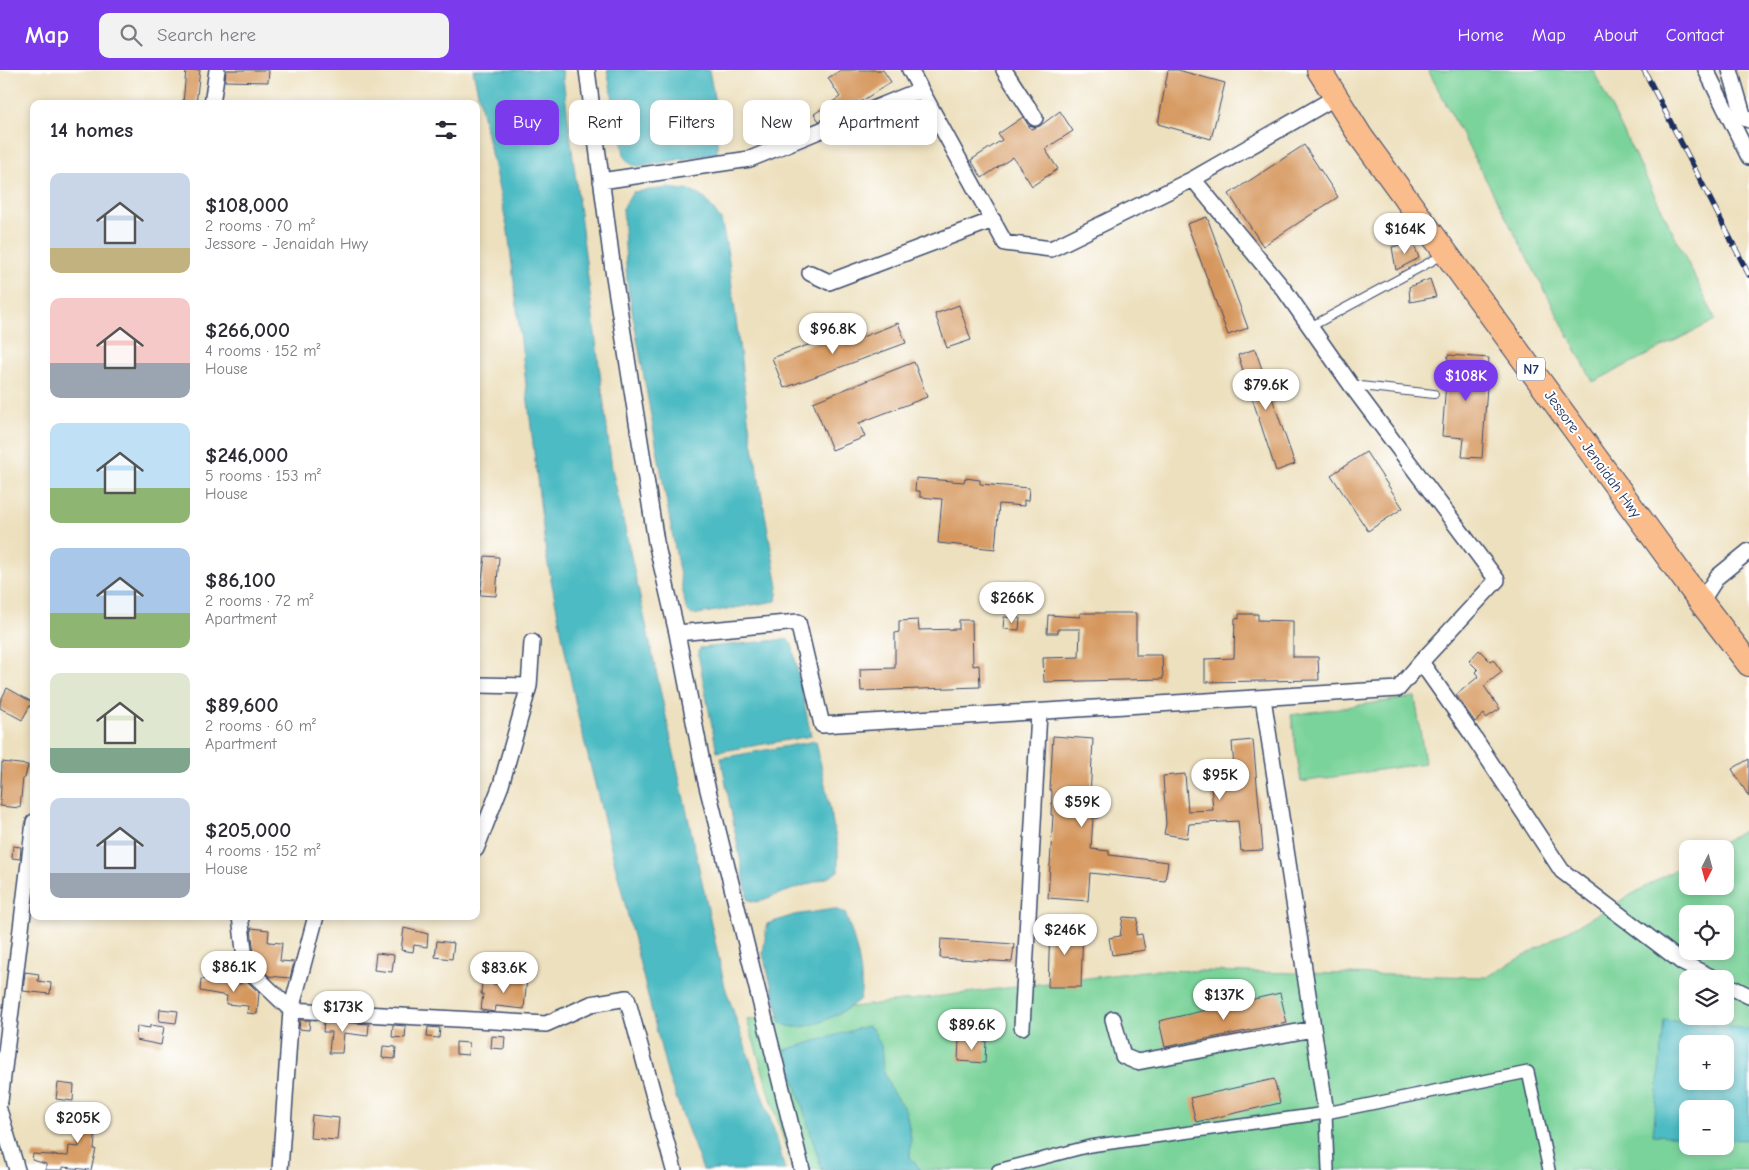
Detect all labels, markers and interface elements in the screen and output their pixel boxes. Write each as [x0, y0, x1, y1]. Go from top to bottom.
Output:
search box [99, 13, 449, 58]
text: Map [25, 21, 69, 49]
icon: search [117, 21, 145, 49]
text: Search here [157, 24, 256, 46]
text: Home [1457, 25, 1504, 46]
text: Map [1532, 25, 1566, 46]
text: About [1594, 25, 1638, 46]
text: Contact [1666, 25, 1724, 46]
chip: Buy [495, 100, 559, 145]
chip: Rent [569, 100, 640, 145]
chip: Filters [650, 100, 733, 145]
chip: New [743, 100, 810, 145]
chip: Apartment [820, 100, 937, 145]
icon: filters [432, 116, 460, 144]
text: 14 homes [50, 118, 133, 142]
icon: home [90, 193, 150, 253]
text: $108,000 [205, 193, 289, 217]
pin: $164K [1370, 212, 1440, 255]
text: 2 rooms · 70 m² [205, 217, 315, 235]
text: $164K [1385, 220, 1425, 238]
text: Jessore - Jenaidah Hwy [205, 235, 368, 253]
pin: $96.8K [792, 312, 874, 355]
icon: home [90, 318, 150, 378]
text: $266,000 [205, 318, 290, 342]
text: $96.8K [810, 320, 856, 338]
text: 4 rooms · 152 m² [205, 342, 320, 360]
road number: N7 [1517, 358, 1545, 380]
text: House [205, 360, 248, 378]
pin: $108K [1431, 360, 1501, 402]
text: $108K [1445, 367, 1487, 385]
pin: $79.6K [1225, 368, 1307, 411]
text: $79.6K [1243, 376, 1289, 394]
street label: Jessore - Jenaidah Hwy [1541, 387, 1645, 521]
icon: home [90, 443, 150, 503]
text: $246,000 [205, 443, 288, 467]
text: 5 rooms · 153 m² [205, 467, 321, 485]
text: House [205, 485, 248, 503]
icon: home [90, 568, 150, 628]
text: $86,100 [205, 568, 276, 592]
pin: $266K [977, 582, 1047, 624]
text: $266K [990, 589, 1034, 607]
text: 2 rooms · 72 m² [205, 592, 314, 610]
text: Apartment [205, 610, 277, 628]
icon: home [90, 693, 150, 753]
text: $89,600 [205, 693, 278, 717]
text: 2 rooms · 60 m² [205, 717, 316, 735]
text: Apartment [205, 735, 277, 753]
pin: $95K [1190, 758, 1250, 801]
text: $95K [1202, 766, 1238, 784]
pin: $59K [1052, 786, 1112, 828]
text: $59K [1064, 793, 1100, 811]
icon: home [90, 818, 150, 878]
text: $205,000 [205, 818, 291, 842]
north arrow [1679, 840, 1734, 895]
map controls [1679, 840, 1734, 1155]
text: 4 rooms · 152 m² [205, 842, 320, 860]
text: House [205, 860, 248, 878]
button: locate [1679, 905, 1734, 960]
pin: $246K [1030, 914, 1100, 956]
text: $246K [1044, 921, 1086, 939]
pin: $86.1K [193, 950, 275, 993]
pin: $83.6K [463, 952, 545, 994]
text: $86.1K [212, 958, 256, 976]
text: $83.6K [481, 959, 527, 977]
button: layers [1679, 970, 1734, 1025]
pin: $137K [1189, 978, 1259, 1021]
text: $137K [1204, 986, 1244, 1004]
pin: $173K [308, 990, 378, 1033]
text: $173K [323, 998, 363, 1016]
pin: $89.6K [931, 1008, 1013, 1051]
text: $89.6K [949, 1016, 995, 1034]
button: + [1679, 1035, 1734, 1090]
button: − [1679, 1100, 1734, 1155]
pin: $205K [43, 1102, 113, 1144]
text: $205K [56, 1109, 100, 1127]

